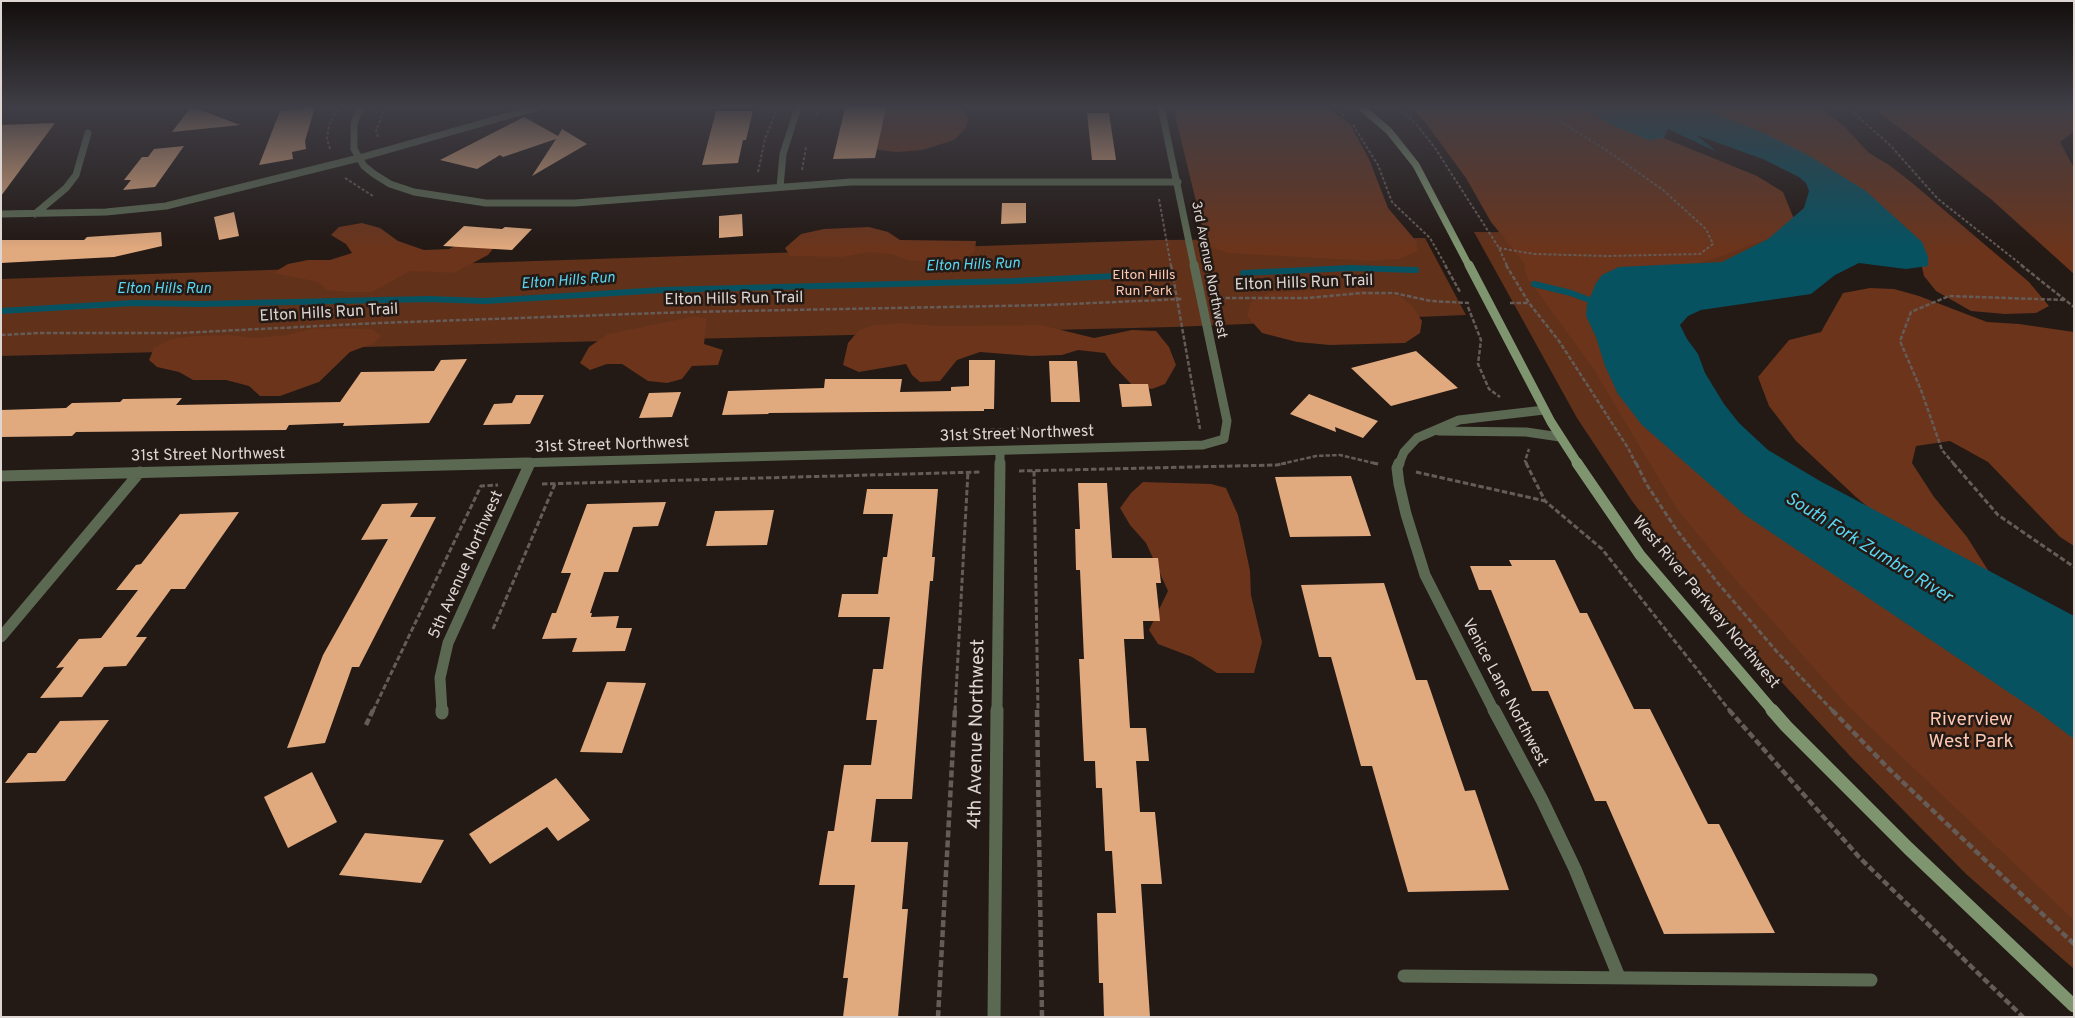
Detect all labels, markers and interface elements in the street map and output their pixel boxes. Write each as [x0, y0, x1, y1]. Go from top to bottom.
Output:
street label: 3rd Avenue Northwest [1186, 200, 1230, 340]
water label: Elton Hills Run [926, 255, 1020, 277]
park label: Elton Hills Run Park [1112, 268, 1176, 300]
water label: Elton Hills Run [520, 270, 616, 294]
street label: Elton Hills Run Trail [1234, 272, 1374, 296]
water label: Elton Hills Run [117, 281, 211, 299]
street label: Elton Hills Run Trail [664, 289, 804, 311]
street label: Elton Hills Run Trail [259, 301, 399, 327]
street label: 31st Street Northwest [939, 423, 1095, 447]
street label: 31st Street Northwest [534, 434, 690, 458]
street label: 31st Street Northwest [131, 445, 285, 467]
street label: 5th Avenue Northwest [426, 488, 508, 642]
water label: South Fork Zumbro River [1780, 489, 1956, 609]
street label: West River Parkway Northwest [1627, 513, 1783, 693]
street label: Venice Lane Northwest [1457, 616, 1551, 770]
street label: 4th Avenue Northwest [965, 639, 991, 829]
park label: Riverview West Park [1928, 710, 2014, 754]

